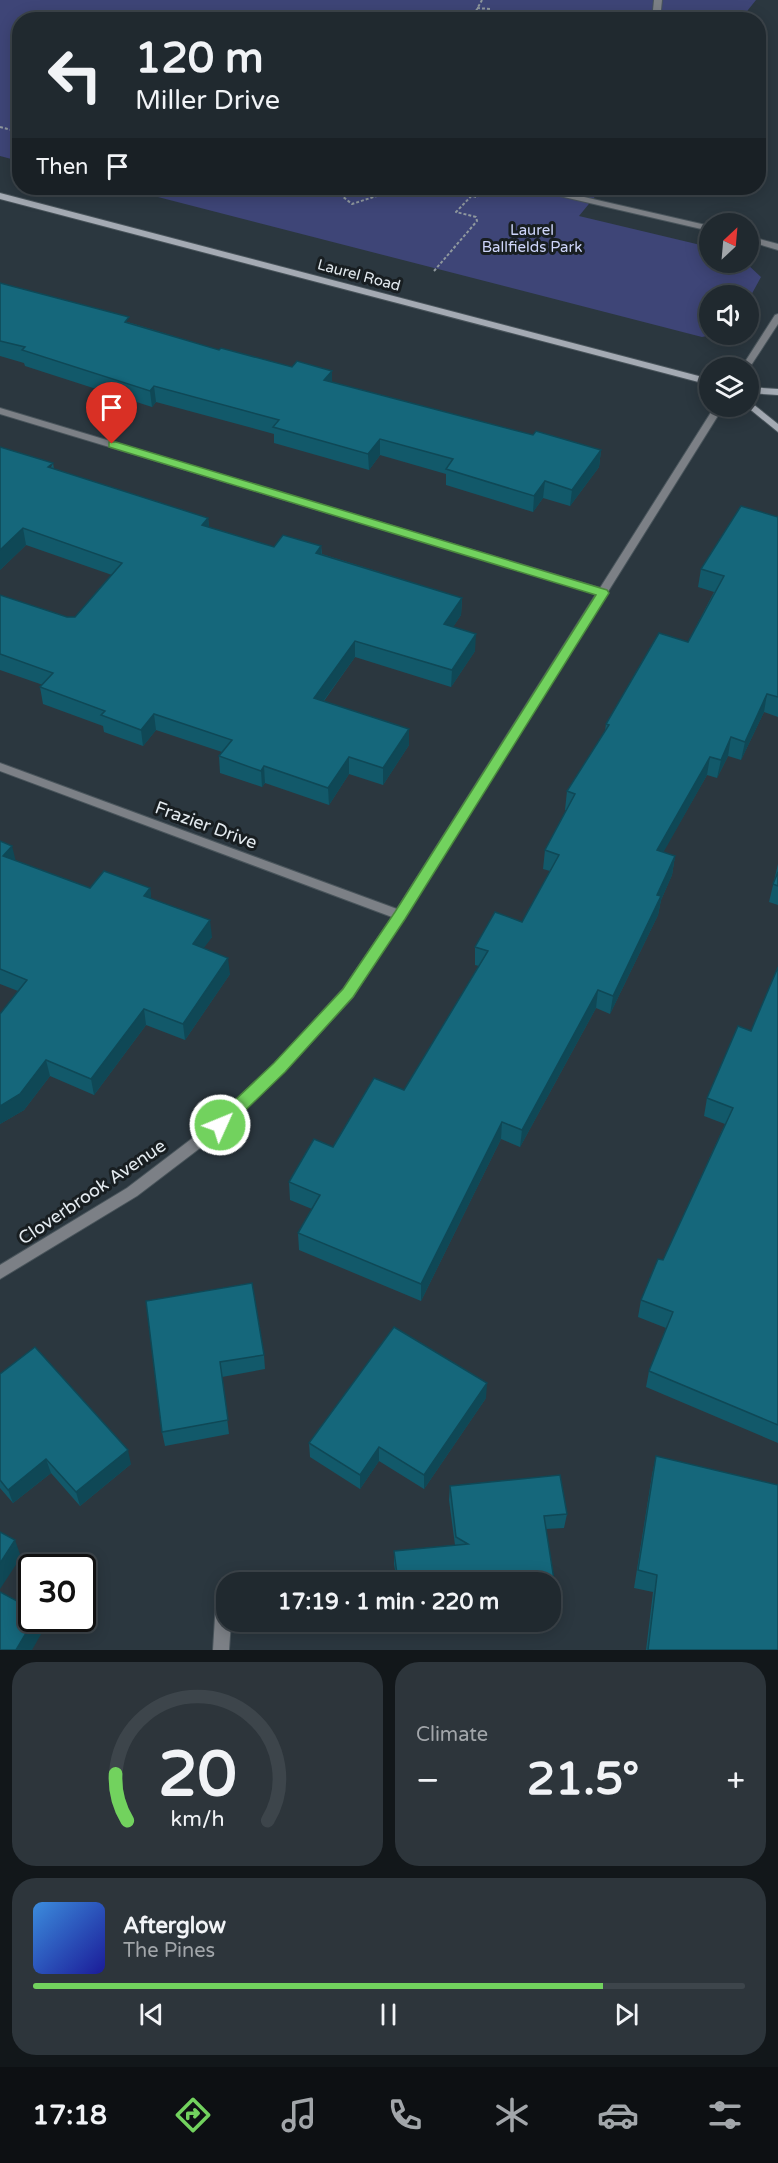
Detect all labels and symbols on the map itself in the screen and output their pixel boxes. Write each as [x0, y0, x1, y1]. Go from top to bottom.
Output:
north arrow [699, 213, 759, 273]
park label: Laurel Ballfields Park [482, 221, 582, 256]
street label: Laurel Road [315, 255, 403, 295]
pin [86, 382, 137, 444]
street label: Frazier Drive [152, 796, 260, 854]
position arrow [188, 1093, 252, 1157]
street label: Cloverbrook Avenue [14, 1134, 170, 1250]
speed limit sign: 30 [18, 1554, 96, 1632]

